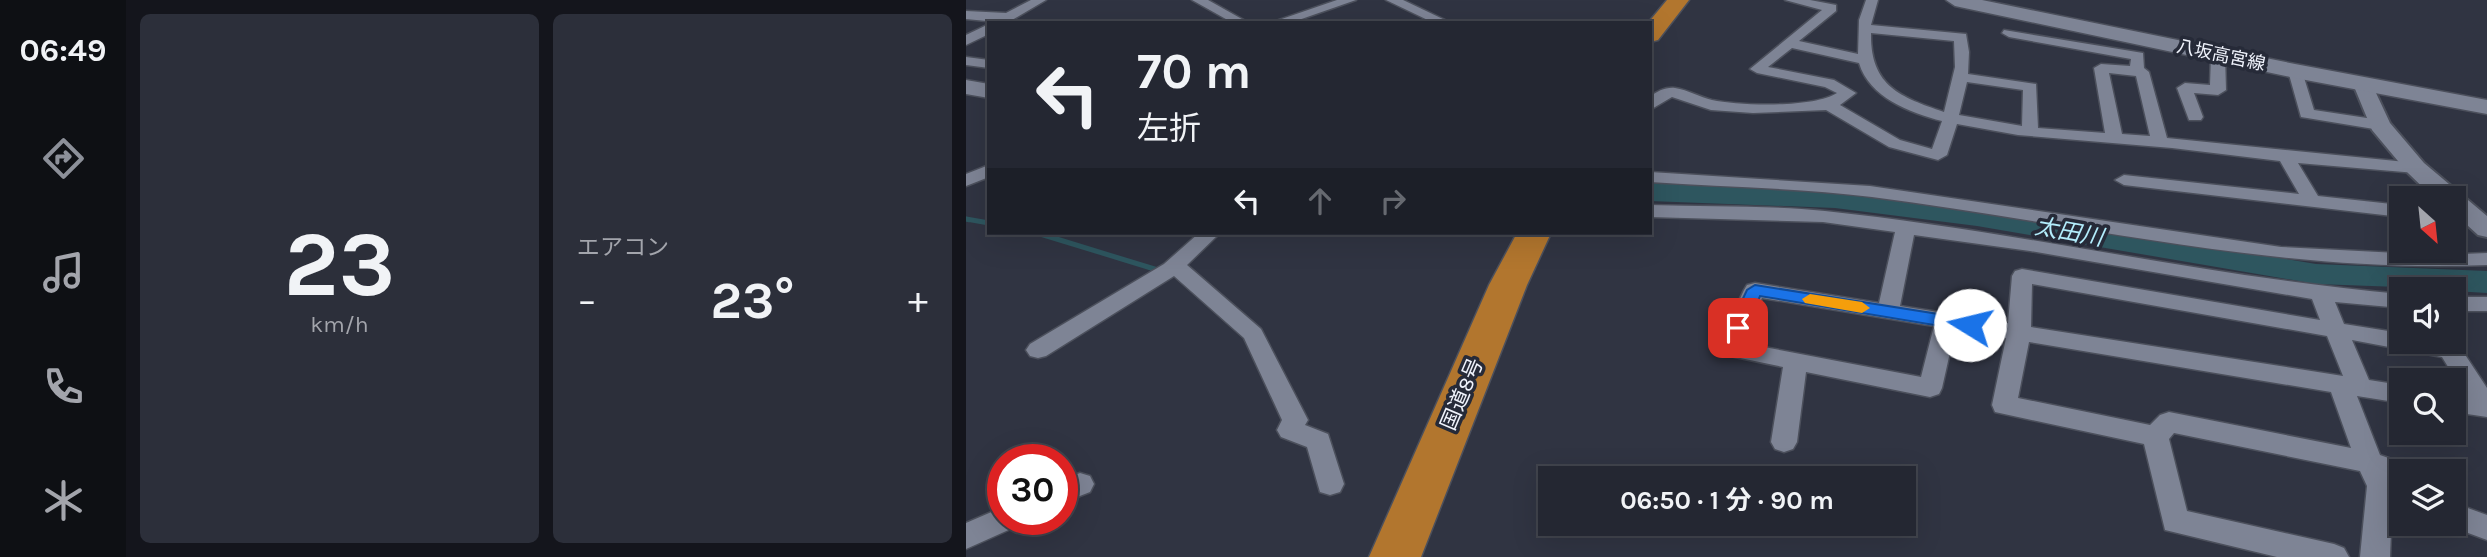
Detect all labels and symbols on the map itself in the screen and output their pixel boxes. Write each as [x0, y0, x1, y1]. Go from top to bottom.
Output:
street label: 八坂高宮線 [2175, 35, 2267, 75]
north arrow [2389, 186, 2466, 262]
water label: 太田川 [2033, 213, 2108, 252]
position arrow [1933, 288, 2007, 362]
pin [1708, 298, 1768, 358]
street label: 国道8号 [1436, 354, 1488, 434]
speed limit sign: 30 [987, 444, 1078, 535]

